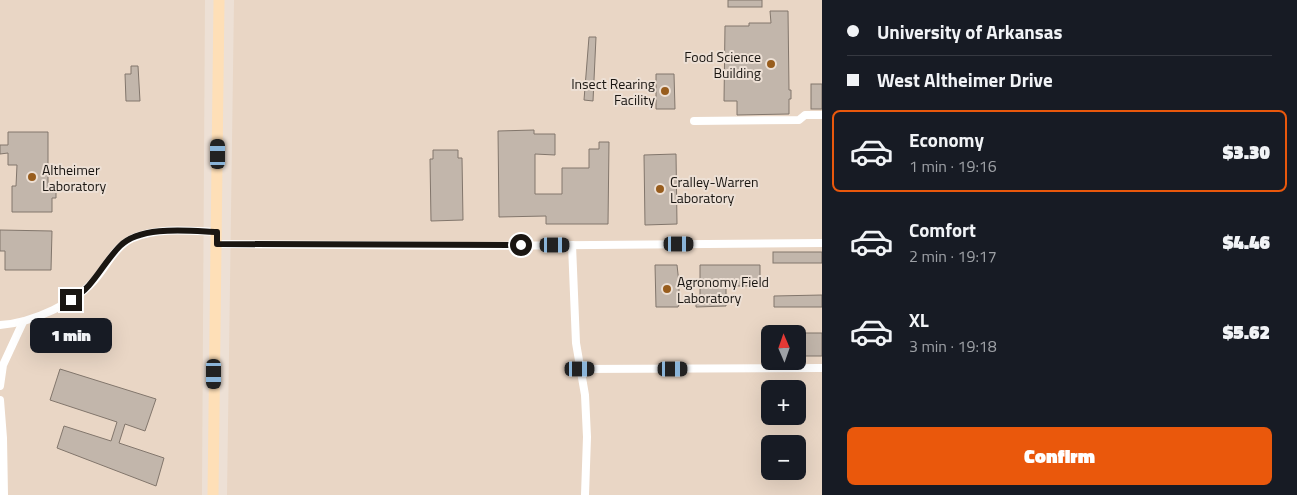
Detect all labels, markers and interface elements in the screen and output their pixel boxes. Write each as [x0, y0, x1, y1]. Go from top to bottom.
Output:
text: University of Arkansas [877, 17, 1063, 46]
place label: Food Science Building [684, 46, 761, 83]
marker: Food Science Building [765, 58, 777, 70]
text: West Altheimer Drive [877, 65, 1053, 94]
place label: Insect Rearing Facility [571, 73, 655, 110]
marker: Insect Rearing Facility [659, 85, 671, 97]
text: Economy [909, 125, 984, 154]
icon: car [849, 129, 894, 174]
text: $3.30 [1223, 137, 1270, 166]
car [210, 139, 225, 169]
text: 1 min · 19:16 [909, 154, 997, 178]
place label: Altheimer Laboratory [42, 159, 106, 196]
marker: Altheimer Laboratory [26, 171, 38, 183]
place label: Cralley-Warren Laboratory [670, 171, 759, 208]
marker: Cralley-Warren Laboratory [654, 183, 666, 195]
text: Comfort [909, 215, 976, 244]
icon: car [849, 219, 894, 264]
text: $4.46 [1223, 227, 1270, 256]
route start [510, 234, 532, 256]
car [664, 237, 694, 252]
car [540, 238, 570, 253]
text: 2 min · 19:17 [909, 244, 997, 268]
place label: Agronomy Field Laboratory [677, 271, 769, 308]
marker: Agronomy Field Laboratory [661, 283, 673, 295]
route end [60, 289, 82, 311]
text: XL [909, 305, 929, 334]
icon: car [849, 309, 894, 354]
text: $5.62 [1223, 317, 1270, 346]
callout: 1 min [30, 318, 112, 352]
text: 1 min [51, 323, 91, 347]
north arrow [761, 325, 806, 370]
map controls [761, 325, 806, 480]
text: 3 min · 19:18 [909, 334, 997, 358]
car [206, 359, 221, 389]
car [565, 362, 595, 377]
car [658, 362, 688, 377]
button: + [761, 380, 806, 425]
button: Confirm [847, 427, 1272, 485]
button: − [761, 435, 806, 480]

